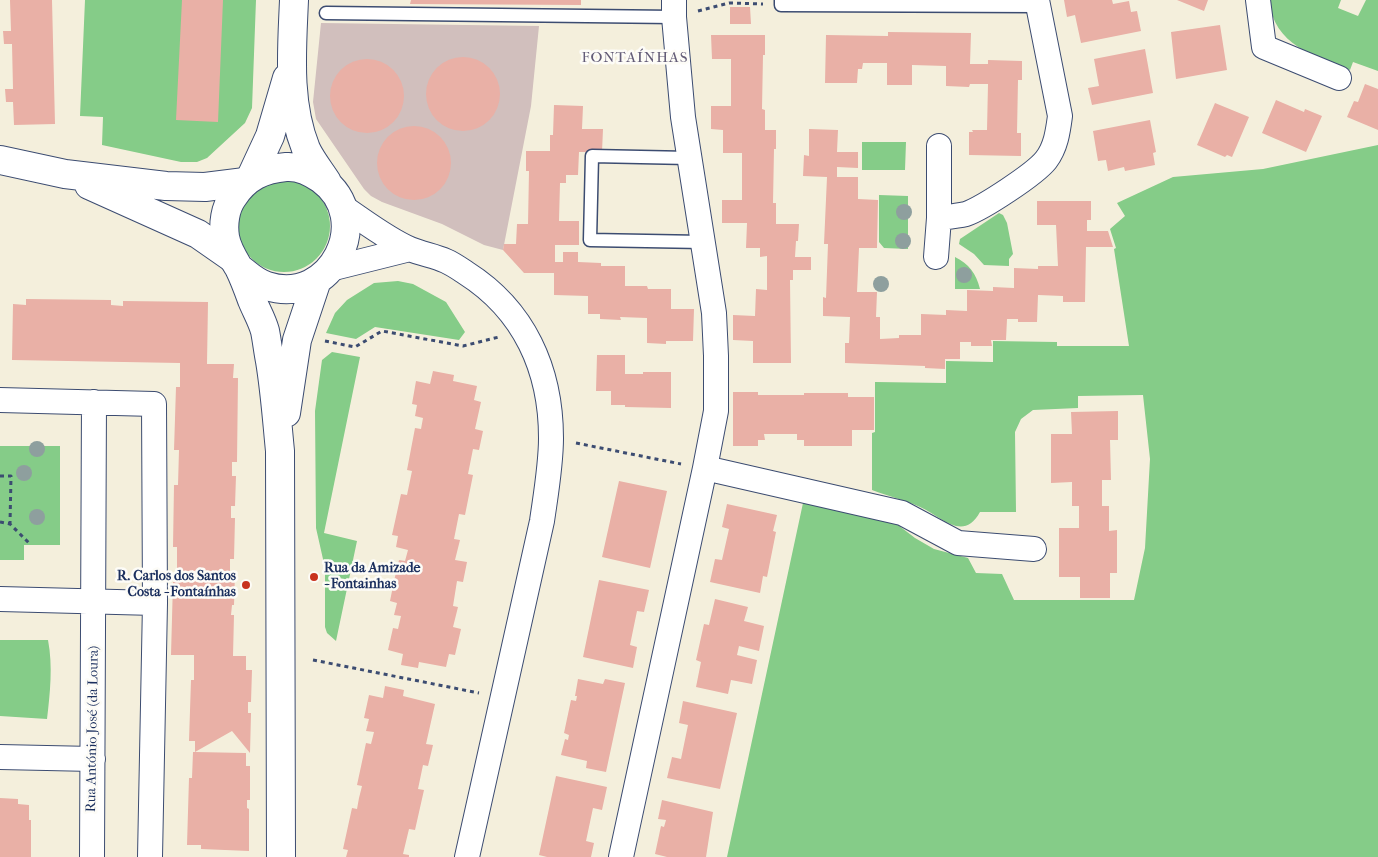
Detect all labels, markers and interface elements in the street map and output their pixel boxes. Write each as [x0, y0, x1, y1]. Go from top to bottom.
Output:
district label: FONTAÍNHAS [580, 49, 690, 67]
place label: Rua da Amizade - Fontainhas [324, 561, 420, 594]
place label: R. Carlos dos Santos Costa - Fontaínhas [117, 569, 236, 602]
marker: Rua da Amizade - Fontainhas [308, 571, 320, 583]
marker: R. Carlos dos Santos Costa - Fontaínhas [240, 579, 252, 591]
street label: Rua António José (da Loura) [83, 646, 103, 812]

